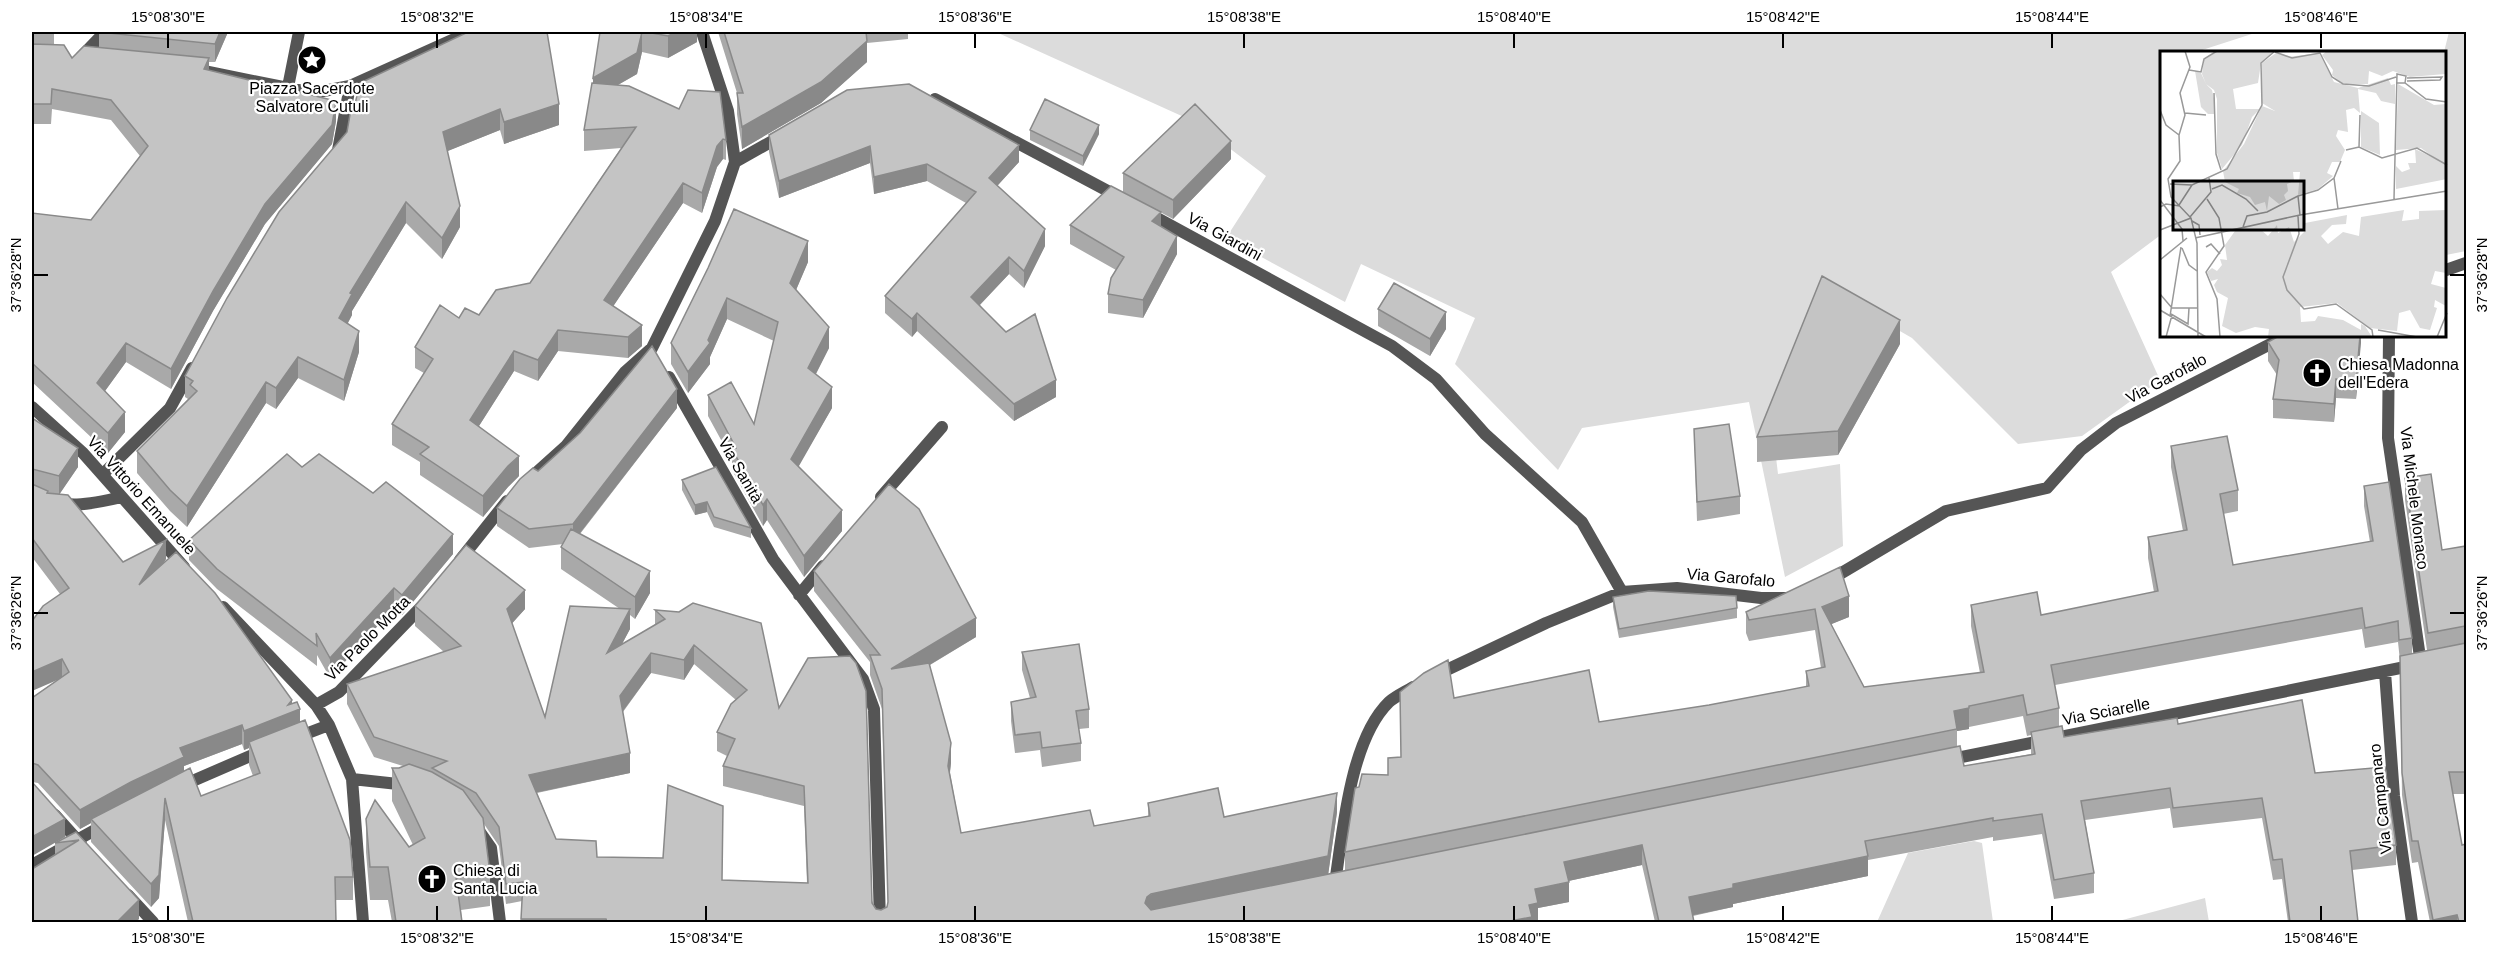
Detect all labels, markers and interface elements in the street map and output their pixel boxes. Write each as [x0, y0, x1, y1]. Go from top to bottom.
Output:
text: 15°08'30"E [131, 8, 205, 25]
text: 15°08'32"E [400, 8, 474, 25]
text: 15°08'34"E [669, 8, 743, 25]
text: 15°08'36"E [938, 8, 1012, 25]
text: 15°08'38"E [1207, 8, 1281, 25]
text: 15°08'40"E [1477, 8, 1551, 25]
text: 15°08'42"E [1746, 8, 1820, 25]
text: 15°08'44"E [2015, 8, 2089, 25]
text: 15°08'46"E [2284, 8, 2358, 25]
place icon: Piazza Sacerdote Salvatore Cutuli [296, 44, 328, 76]
inset map [2160, 51, 2447, 338]
place label: Piazza Sacerdote Salvatore Cutuli [249, 80, 375, 115]
street label: Via Giardini [1185, 209, 1265, 264]
text: 37°36'28"N [7, 237, 24, 313]
text: 37°36'28"N [2473, 237, 2490, 313]
street label: Via Garofalo [2123, 350, 2209, 407]
place label: Chiesa Madonna dell'Edera [2338, 356, 2459, 391]
church icon: Chiesa Madonna dell'Edera [2301, 357, 2333, 389]
street label: Via Michele Monaco [2397, 426, 2432, 571]
street label: Via Vittorio Emanuele [84, 433, 199, 558]
street label: Via Sanità [715, 435, 766, 506]
street label: Via Garofalo [1686, 565, 1776, 590]
text: 37°36'26"N [7, 575, 24, 651]
text: 37°36'26"N [2473, 575, 2490, 651]
street label: Via Paolo Motta [322, 592, 413, 684]
street label: Via Sciarelle [2061, 695, 2151, 728]
street label: Via Campanaro [2366, 743, 2395, 855]
place label: Chiesa di Santa Lucia [453, 862, 538, 897]
church icon: Chiesa di Santa Lucia [416, 863, 448, 895]
text: 15°08'30"E [131, 929, 205, 946]
text: 15°08'32"E [400, 929, 474, 946]
text: 15°08'34"E [669, 929, 743, 946]
text: 15°08'36"E [938, 929, 1012, 946]
text: 15°08'38"E [1207, 929, 1281, 946]
text: 15°08'40"E [1477, 929, 1551, 946]
text: 15°08'42"E [1746, 929, 1820, 946]
text: 15°08'44"E [2015, 929, 2089, 946]
text: 15°08'46"E [2284, 929, 2358, 946]

